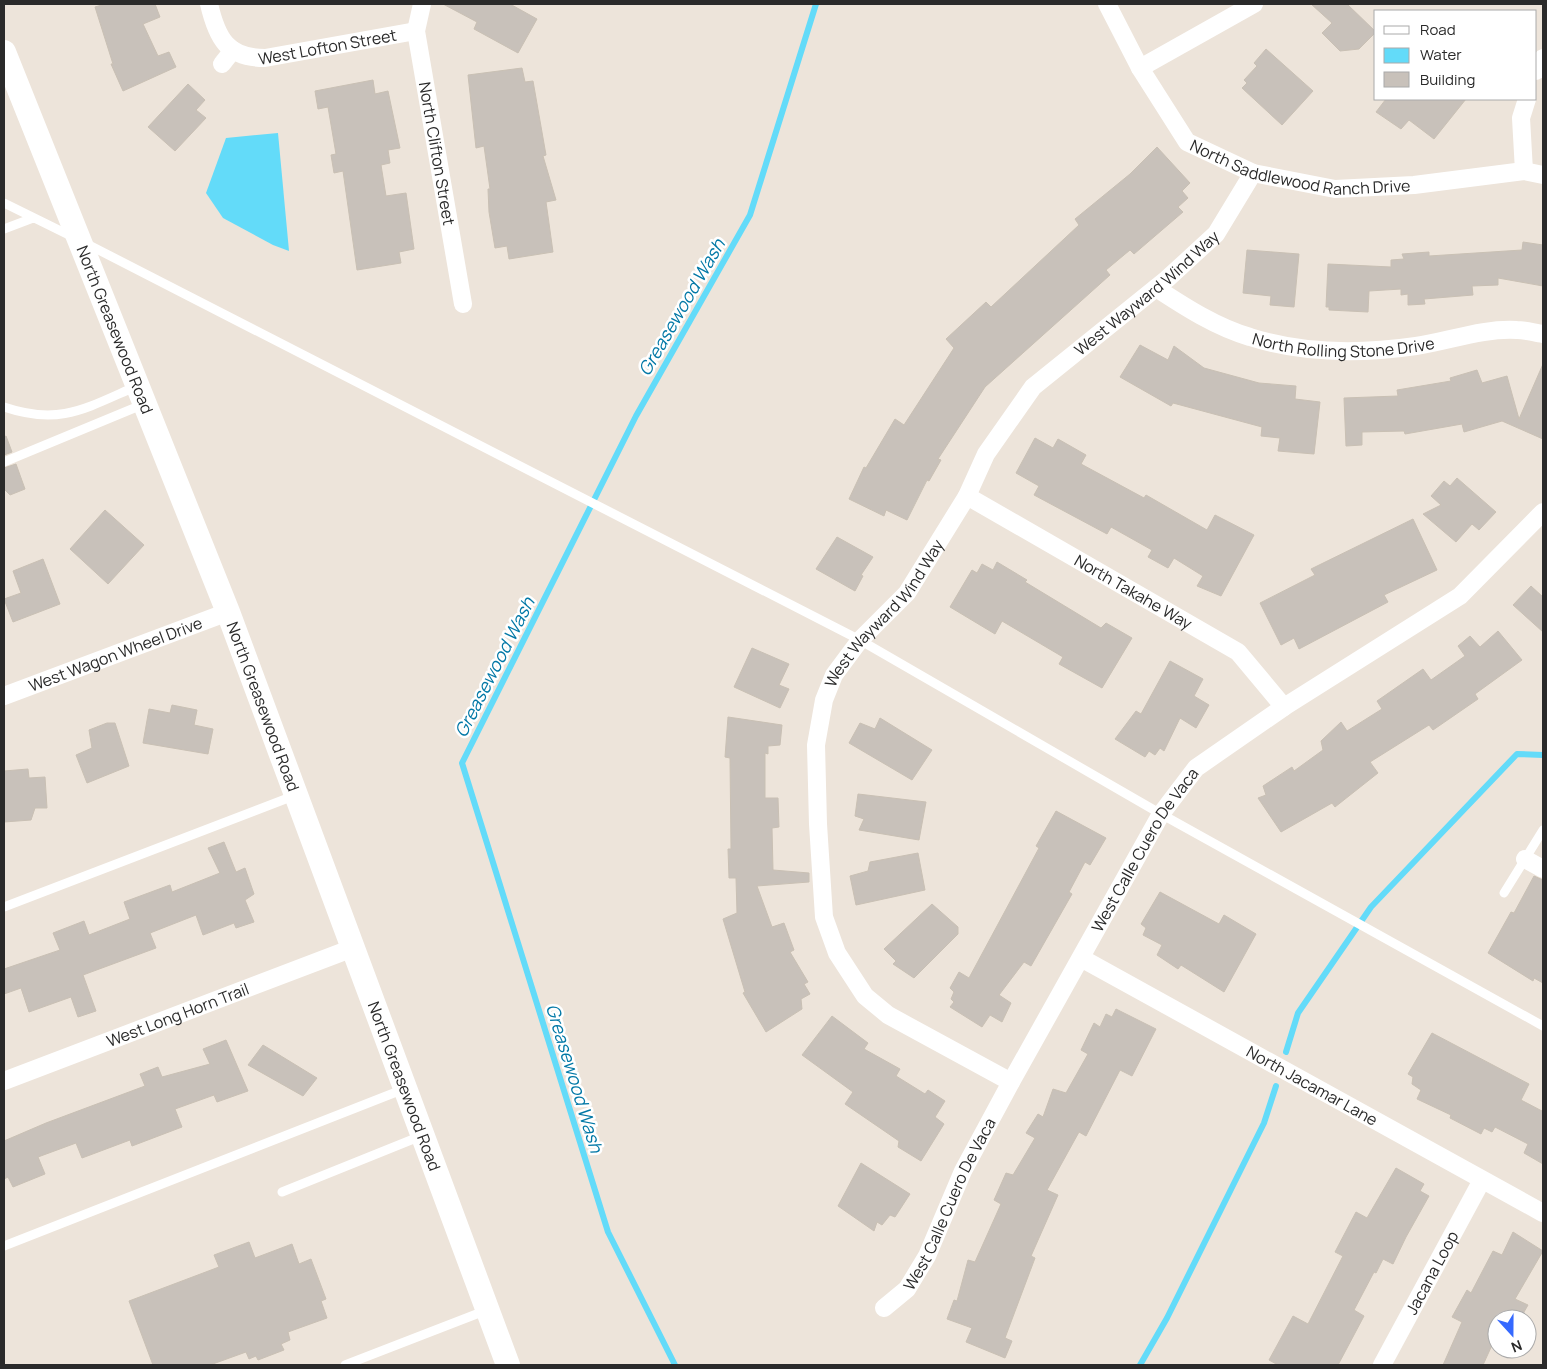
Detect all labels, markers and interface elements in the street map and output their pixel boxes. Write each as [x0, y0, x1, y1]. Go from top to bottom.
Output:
legend [1374, 10, 1537, 100]
text: Road [1420, 19, 1456, 40]
street label: West Lofton Street [257, 24, 398, 70]
text: Water [1420, 44, 1462, 65]
text: Building [1420, 69, 1475, 90]
street label: North Clifton Street [414, 80, 460, 227]
street label: North Saddlewood Ranch Drive [1187, 134, 1411, 200]
street label: West Wayward Wind Way [1070, 225, 1224, 360]
water label: Greasewood Wash [632, 233, 731, 380]
street label: North Greasewood Road [72, 242, 159, 417]
street label: North Rolling Stone Drive [1250, 327, 1436, 362]
street label: West Wayward Wind Way [819, 535, 949, 690]
street label: North Takahe Way [1070, 549, 1197, 635]
water label: Greasewood Wash [448, 592, 540, 741]
street label: West Wagon Wheel Drive [25, 612, 205, 697]
street label: North Greasewood Road [222, 619, 305, 794]
street label: West Calle Cuero De Vaca [1086, 763, 1203, 936]
street label: West Long Horn Trail [103, 978, 252, 1052]
street label: North Greasewood Road [363, 998, 446, 1174]
water label: Greasewood Wash [541, 1001, 609, 1156]
street label: North Jacamar Lane [1243, 1041, 1382, 1131]
street label: West Calle Cuero De Vaca [898, 1114, 1001, 1294]
street label: Jacana Loop [1400, 1227, 1464, 1318]
north arrow [1487, 1309, 1537, 1359]
text: N [1509, 1336, 1525, 1357]

